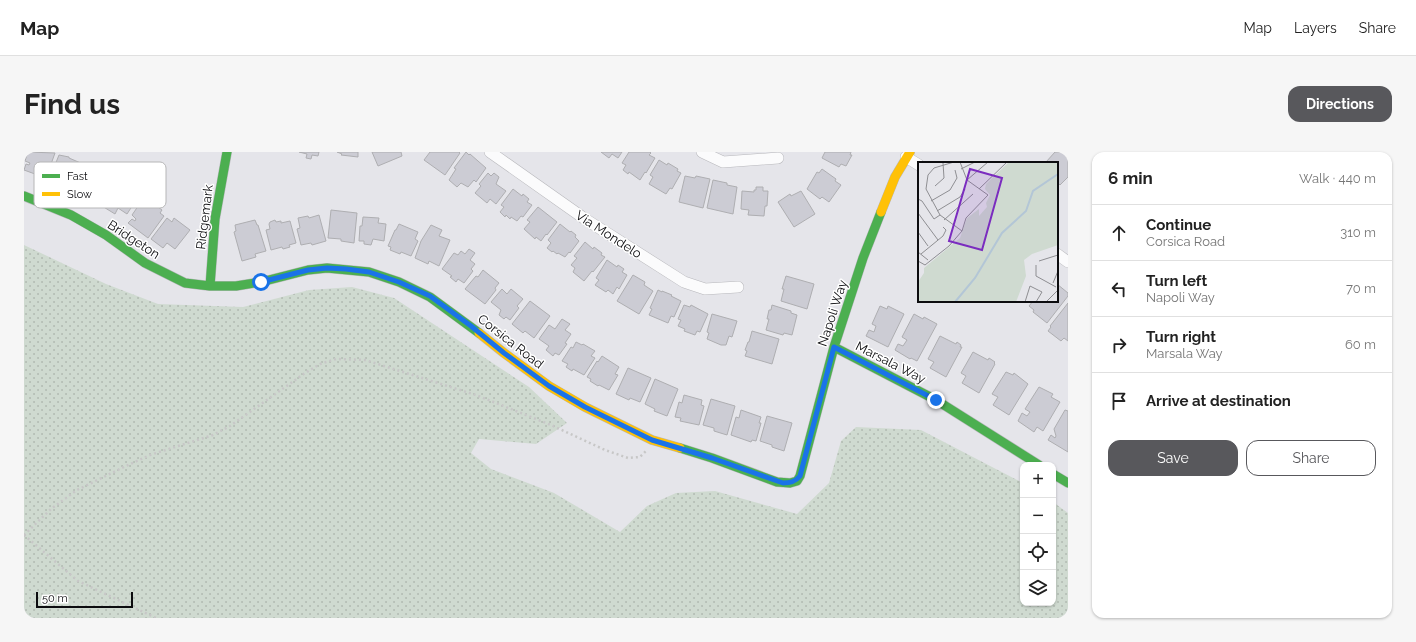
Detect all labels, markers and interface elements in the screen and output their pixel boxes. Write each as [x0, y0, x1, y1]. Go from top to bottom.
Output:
text: Map [20, 17, 59, 39]
text: Map [1244, 20, 1272, 36]
text: Layers [1294, 20, 1337, 36]
text: Share [1359, 20, 1396, 36]
button: Directions [1288, 86, 1392, 122]
text: Find us [24, 88, 120, 121]
legend [34, 162, 166, 208]
inset map [918, 162, 1058, 302]
text: 6 min [1108, 168, 1153, 188]
text: Fast [67, 170, 88, 183]
text: Walk · 440 m [1299, 171, 1376, 186]
street label: Ridgemark [193, 184, 216, 250]
text: Slow [67, 188, 92, 201]
street label: Via Mondelo [573, 208, 645, 261]
text: Continue [1146, 216, 1211, 234]
street label: Bridgeton [105, 217, 163, 262]
icon: ahead [1108, 222, 1130, 244]
text: 310 m [1340, 225, 1376, 240]
text: Corsica Road [1146, 234, 1225, 249]
text: Turn left [1146, 272, 1207, 290]
route start [252, 273, 270, 291]
street label: Napoli Way [815, 278, 850, 348]
icon: left [1108, 278, 1130, 300]
text: 70 m [1346, 281, 1376, 296]
text: Napoli Way [1146, 290, 1215, 305]
street label: Corsica Road [475, 311, 546, 372]
text: Turn right [1146, 328, 1216, 346]
icon: right [1108, 334, 1130, 356]
text: 60 m [1345, 337, 1376, 352]
street label: Marsala Way [853, 338, 928, 387]
text: Marsala Way [1146, 346, 1223, 361]
icon: arrive [1108, 390, 1130, 412]
route end [927, 391, 945, 409]
text: Arrive at destination [1146, 392, 1291, 410]
button: Save [1108, 440, 1238, 476]
button: Share [1246, 440, 1376, 476]
map controls [1020, 462, 1056, 606]
button: + [1020, 462, 1056, 498]
button: − [1020, 498, 1056, 534]
button: locate [1020, 534, 1056, 570]
button: layers [1020, 570, 1056, 606]
scale bar [36, 590, 133, 609]
text: 50 m [42, 592, 68, 605]

